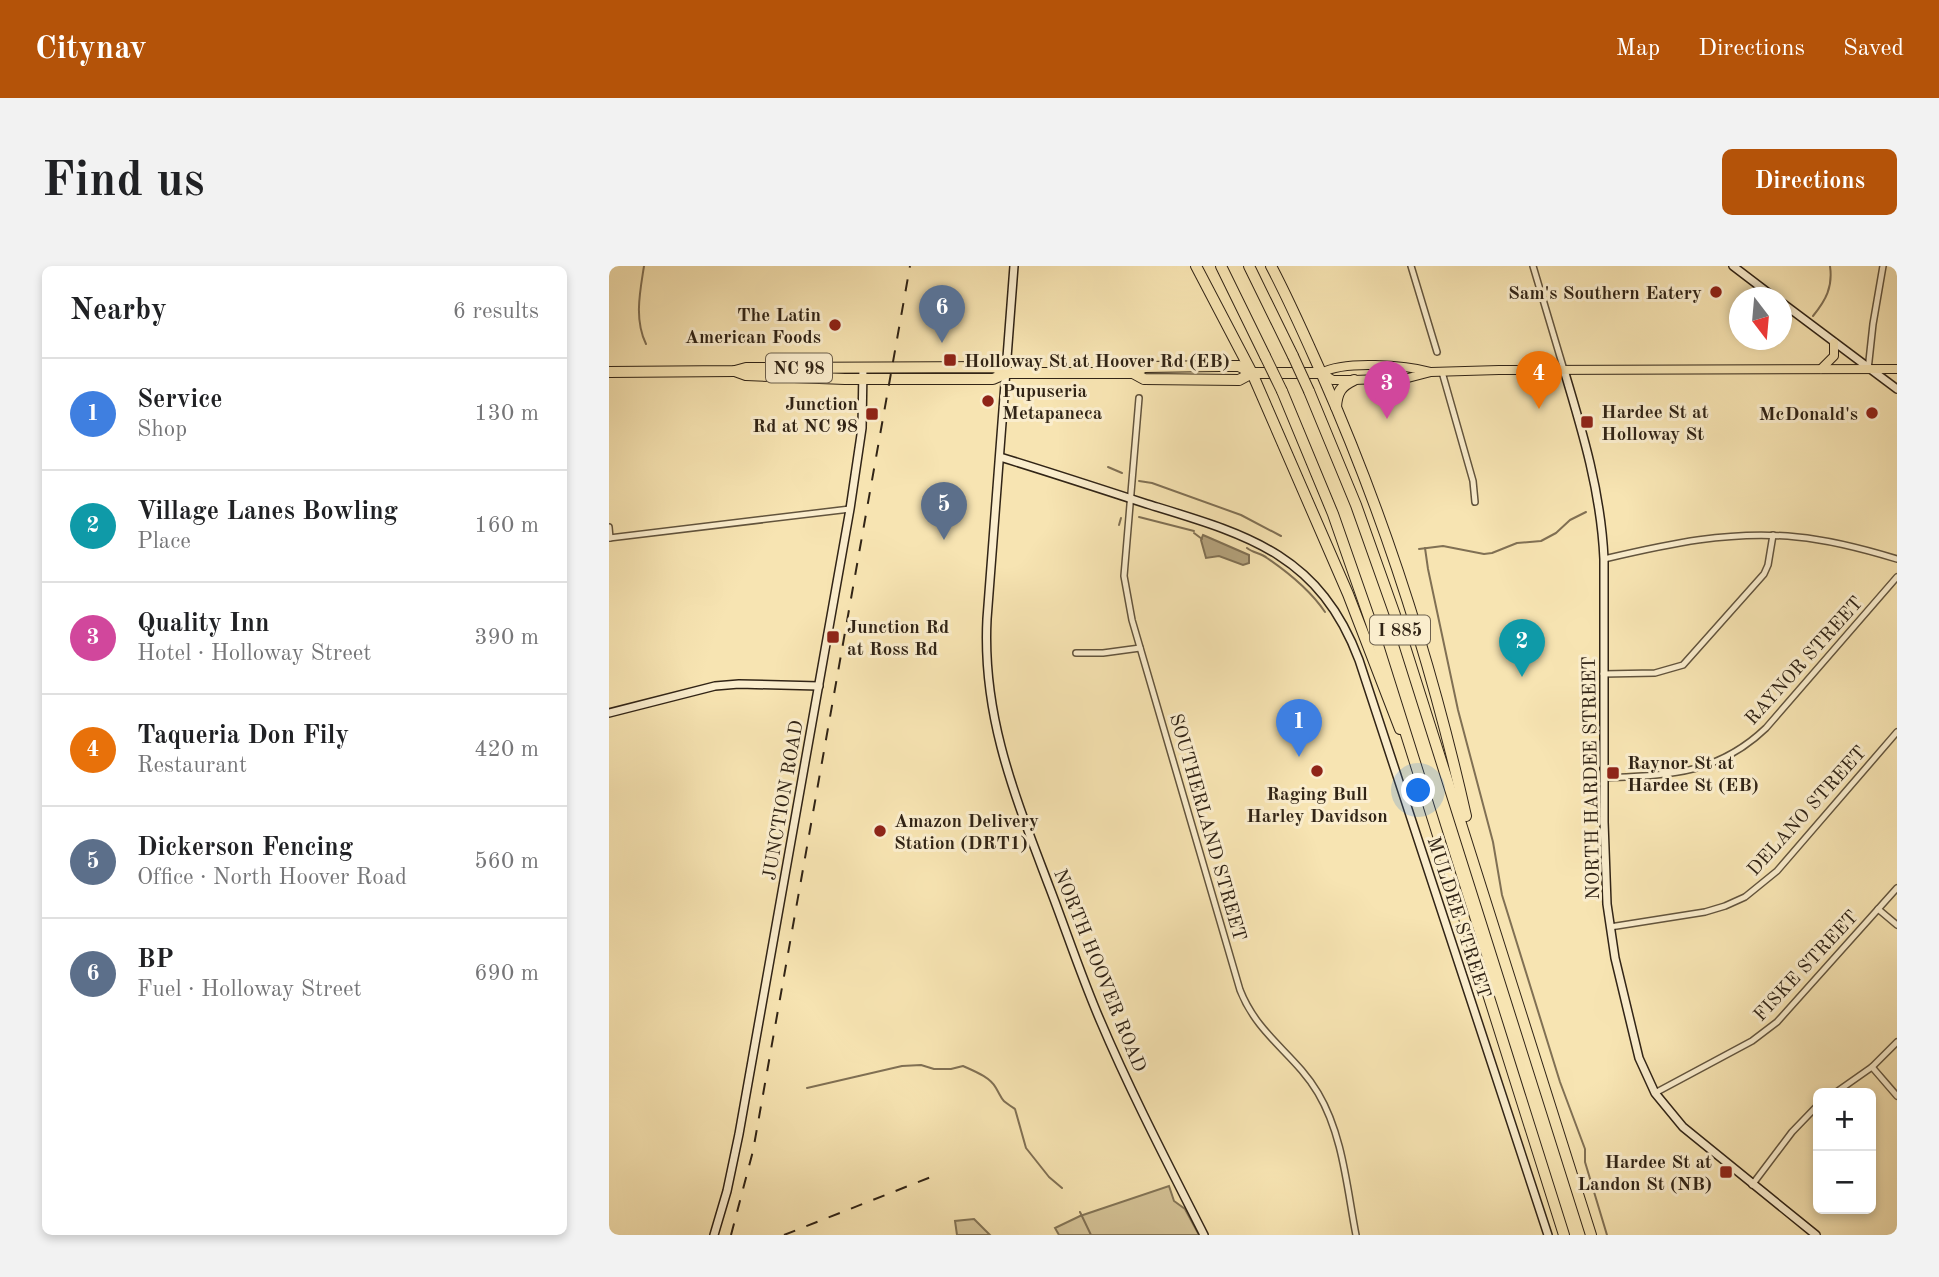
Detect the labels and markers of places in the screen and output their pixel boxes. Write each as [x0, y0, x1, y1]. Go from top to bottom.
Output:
marker: Sam's Southern Eatery [1708, 284, 1724, 300]
pin: 6 [919, 285, 965, 343]
place label: Sam's Southern Eatery [1508, 285, 1702, 304]
place label: The Latin American Foods [685, 307, 821, 348]
marker: The Latin American Foods [827, 317, 843, 333]
pin: 4 [1516, 351, 1562, 409]
marker: Holloway St at Hoover Rd (EB) [942, 352, 958, 368]
place label: Holloway St at Hoover Rd (EB) [964, 353, 1230, 372]
pin: 3 [1364, 361, 1410, 419]
place label: Pupuseria Metapaneca [1002, 383, 1103, 424]
marker: Pupuseria Metapaneca [980, 393, 996, 409]
place label: Junction Rd at NC 98 [752, 396, 858, 437]
place label: Hardee St at Holloway St [1601, 404, 1709, 445]
marker: McDonald's [1864, 405, 1880, 421]
marker: Junction Rd at NC 98 [864, 406, 880, 422]
place label: McDonald's [1759, 406, 1858, 425]
marker: Hardee St at Holloway St [1579, 414, 1595, 430]
pin: 5 [921, 482, 967, 540]
place label: Junction Rd at Ross Rd [847, 619, 949, 660]
pin: 2 [1499, 619, 1545, 677]
marker: Junction Rd at Ross Rd [825, 629, 841, 645]
pin: 1 [1276, 699, 1322, 757]
place label: Raynor St at Hardee St (EB) [1627, 755, 1759, 796]
marker: Raging Bull Harley Davidson [1309, 763, 1325, 779]
marker: Raynor St at Hardee St (EB) [1605, 765, 1621, 781]
place label: Raging Bull Harley Davidson [1246, 786, 1388, 827]
place label: Amazon Delivery Station (DRT1) [894, 813, 1039, 854]
marker: Amazon Delivery Station (DRT1) [872, 823, 888, 839]
place label: Hardee St at Landon St (NB) [1577, 1154, 1712, 1195]
marker: Hardee St at Landon St (NB) [1718, 1164, 1734, 1180]

